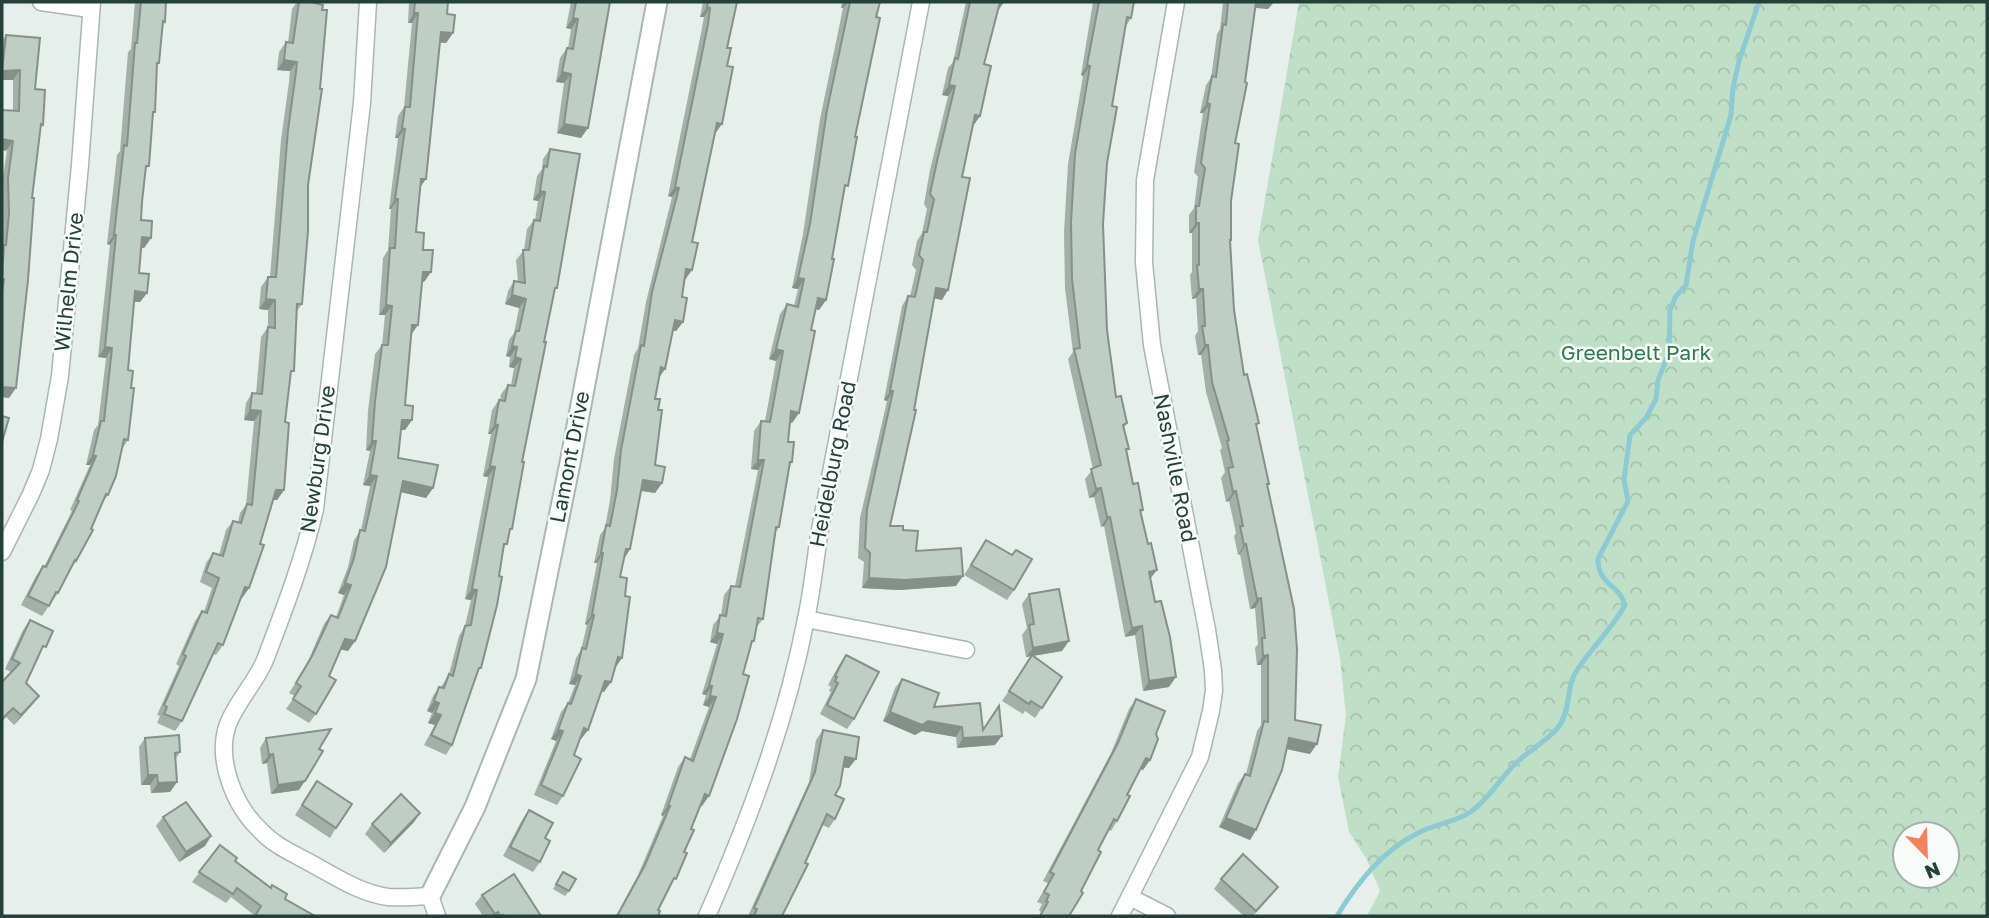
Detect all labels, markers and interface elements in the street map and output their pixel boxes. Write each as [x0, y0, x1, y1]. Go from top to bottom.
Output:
street label: Wilhelm Drive [48, 211, 88, 353]
park label: Greenbelt Park [1561, 339, 1711, 365]
street label: Heidelburg Road [803, 378, 861, 549]
street label: Newburg Drive [294, 383, 340, 534]
street label: Lamont Drive [544, 389, 595, 525]
street label: Nashville Road [1149, 391, 1203, 544]
north arrow [1891, 820, 1961, 890]
text: N [1922, 858, 1944, 885]

